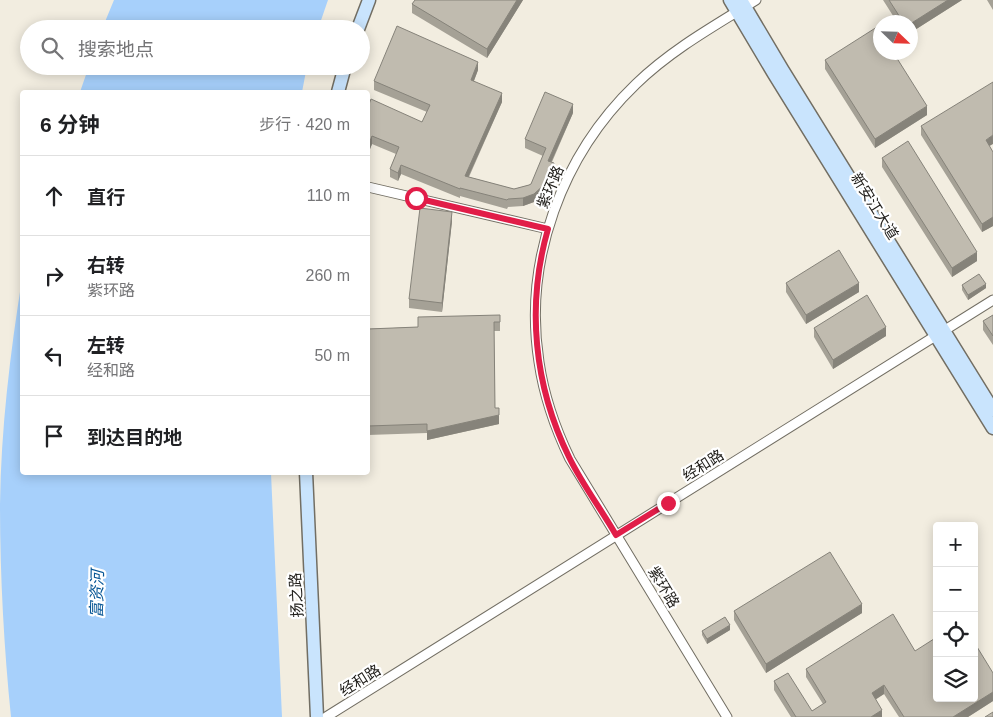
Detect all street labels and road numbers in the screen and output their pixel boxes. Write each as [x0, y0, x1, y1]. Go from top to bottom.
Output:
street label: 紫环路 [533, 163, 567, 211]
street label: 新安江大道 [848, 170, 902, 242]
street label: 经和路 [679, 446, 727, 484]
street label: 紫环路 [645, 563, 683, 611]
street label: 扬之路 [286, 572, 306, 618]
street label: 经和路 [336, 661, 384, 699]

